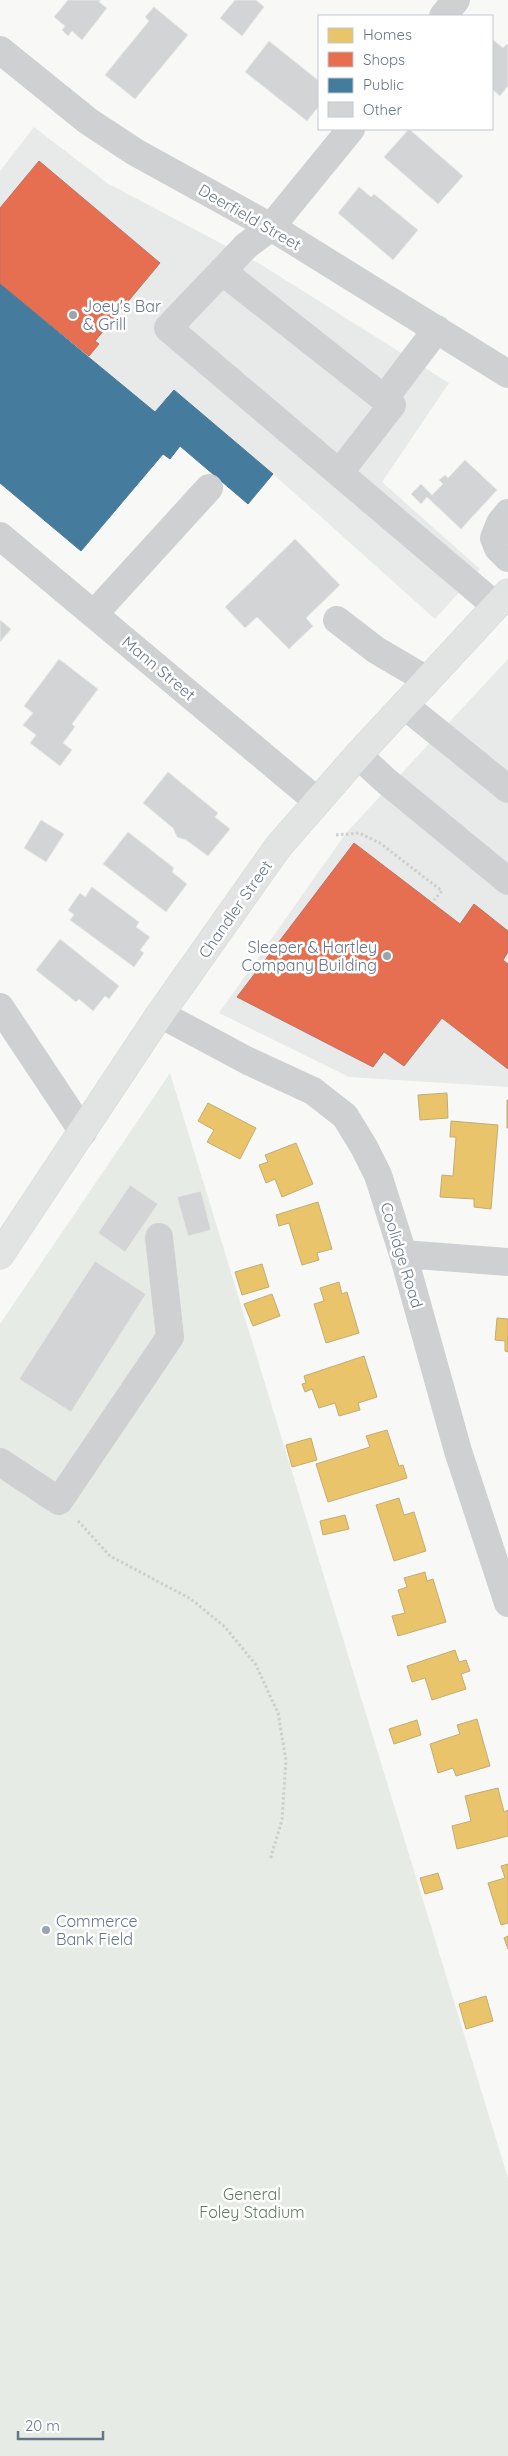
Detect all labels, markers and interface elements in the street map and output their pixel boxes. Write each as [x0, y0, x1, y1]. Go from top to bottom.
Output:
legend [318, 15, 493, 130]
text: Homes [363, 25, 412, 44]
text: Shops [363, 50, 405, 69]
text: Public [363, 75, 404, 94]
text: Other [363, 100, 403, 119]
street label: Deerfield Street [195, 179, 305, 255]
place label: Joey's Bar & Grill [83, 296, 161, 334]
marker: Joey's Bar & Grill [67, 309, 79, 321]
street label: Mann Street [118, 632, 200, 704]
street label: Chandler Street [194, 856, 276, 962]
place label: Sleeper & Hartley Company Building [241, 937, 377, 975]
marker: Sleeper & Hartley Company Building [381, 950, 393, 962]
street label: Coolidge Road [376, 1200, 428, 1310]
place label: Commerce Bank Field [56, 1911, 137, 1949]
marker: Commerce Bank Field [40, 1924, 52, 1936]
park label: General Foley Stadium [199, 2184, 305, 2222]
scale bar [18, 2408, 102, 2440]
text: 20 m [25, 2416, 60, 2435]

